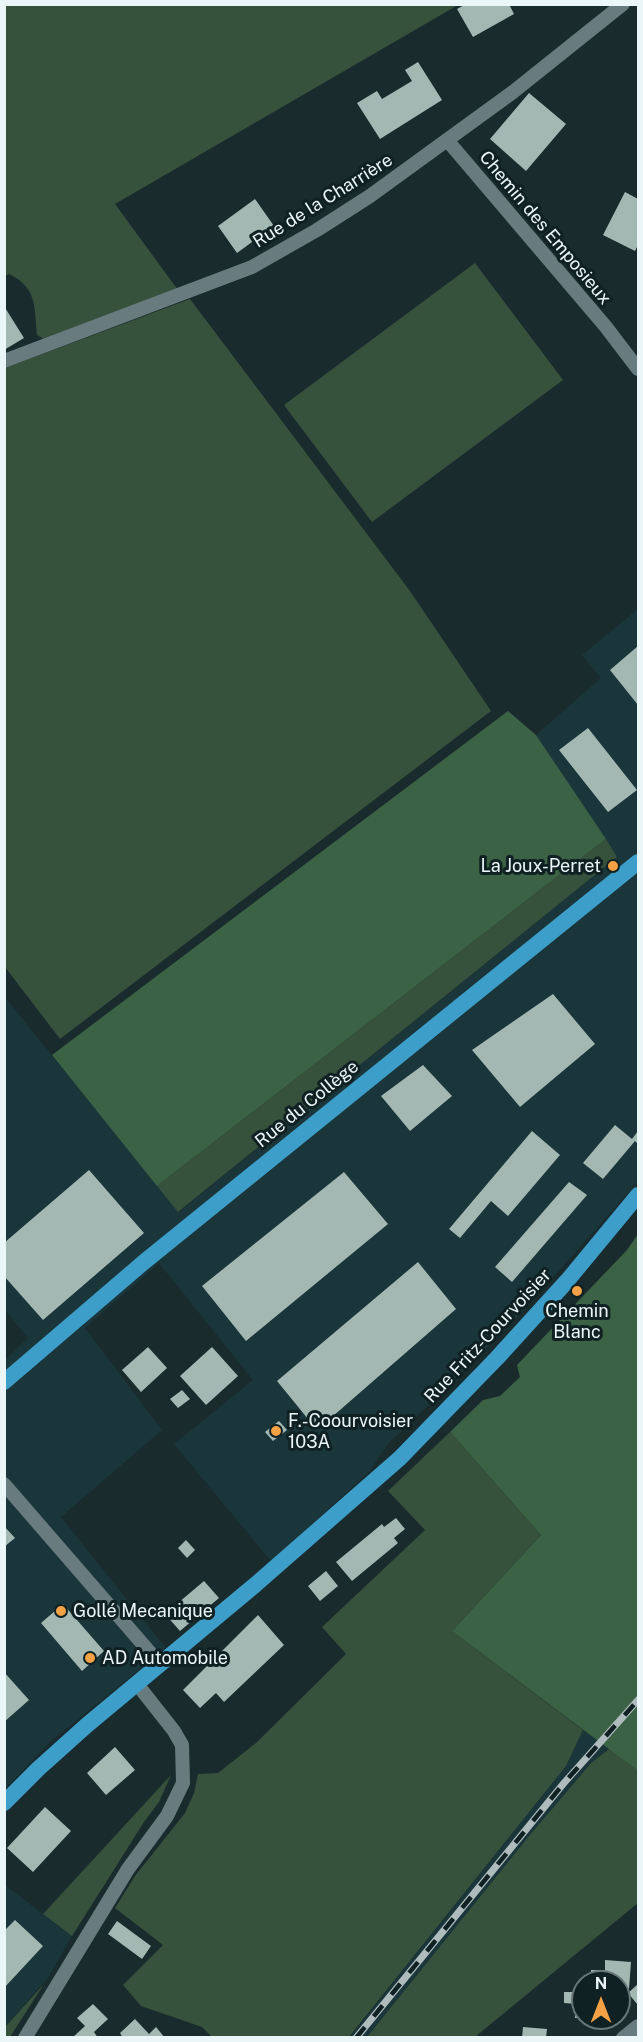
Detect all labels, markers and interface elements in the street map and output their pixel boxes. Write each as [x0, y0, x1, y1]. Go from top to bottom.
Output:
street label: Chemin des Emposieux [474, 147, 616, 309]
street label: Rue de la Charrière [249, 149, 397, 253]
place label: La Joux-Perret [481, 855, 601, 877]
marker: La Joux-Perret [606, 859, 620, 873]
street label: Rue du Collège [251, 1056, 363, 1152]
street label: Rue Fritz-Courvoisier [420, 1264, 556, 1408]
marker: Chemin Blanc [570, 1284, 584, 1298]
place label: Chemin Blanc [545, 1300, 609, 1342]
place label: F.-Coourvoisier 103A [288, 1410, 413, 1452]
marker: F.-Coourvoisier 103A [269, 1424, 283, 1438]
place label: Gollé Mecanique [73, 1600, 213, 1622]
marker: Gollé Mecanique [54, 1604, 68, 1618]
place label: AD Automobile [102, 1647, 228, 1669]
marker: AD Automobile [83, 1651, 97, 1665]
north arrow [571, 1970, 631, 2030]
text: N [595, 1974, 607, 1993]

